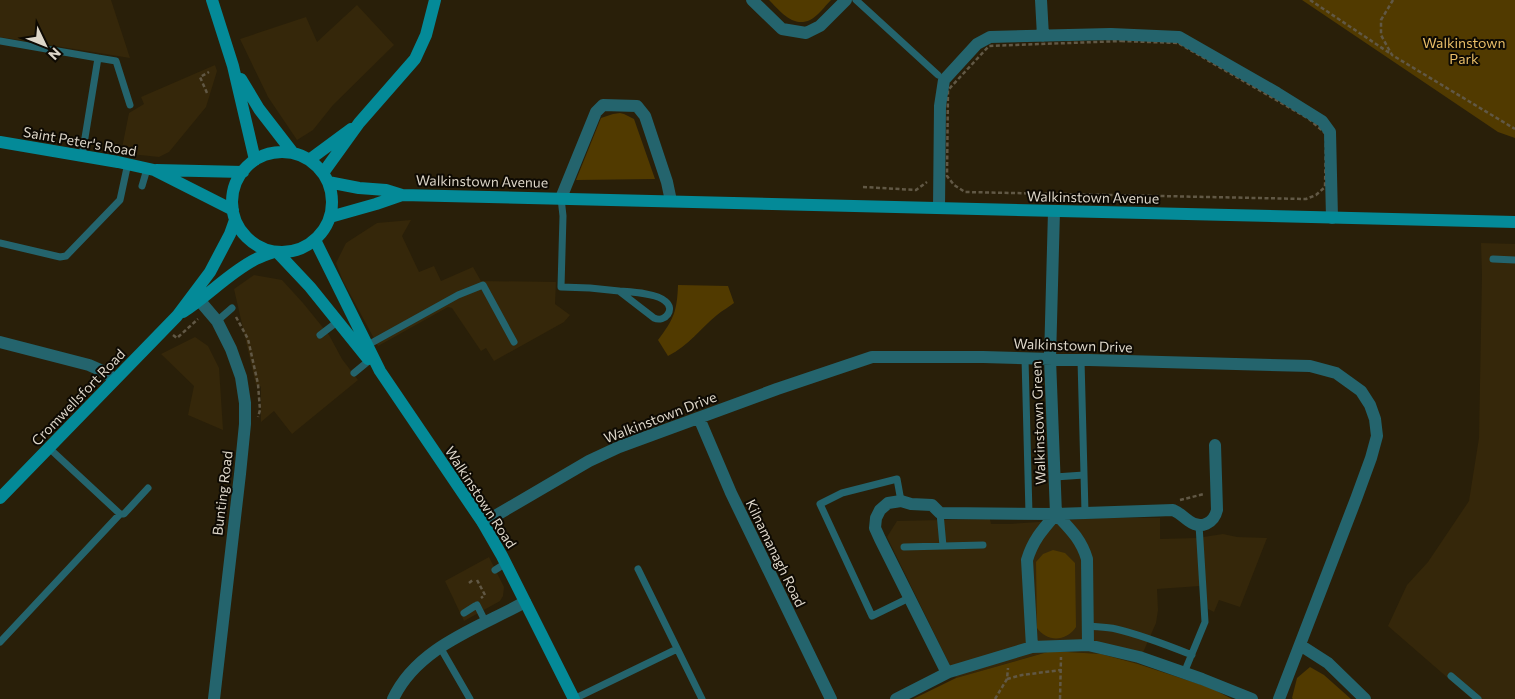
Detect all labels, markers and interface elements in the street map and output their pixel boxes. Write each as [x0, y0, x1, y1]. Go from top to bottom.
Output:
north arrow [20, 20, 70, 70]
park label: Walkinstown Park [1423, 34, 1505, 67]
text: N [45, 45, 65, 64]
street label: Saint Peter's Road [22, 123, 138, 159]
street label: Walkinstown Avenue [416, 171, 548, 191]
street label: Walkinstown Avenue [1027, 187, 1159, 207]
street label: Walkinstown Drive [1013, 334, 1133, 356]
street label: Cromwellsfort Road [28, 345, 128, 449]
street label: Walkinstown Green [1027, 361, 1049, 485]
street label: Walkinstown Drive [601, 388, 719, 446]
street label: Walkinstown Road [442, 443, 520, 551]
street label: Bunting Road [208, 450, 236, 536]
street label: Kilnamanagh Road [743, 496, 809, 610]

